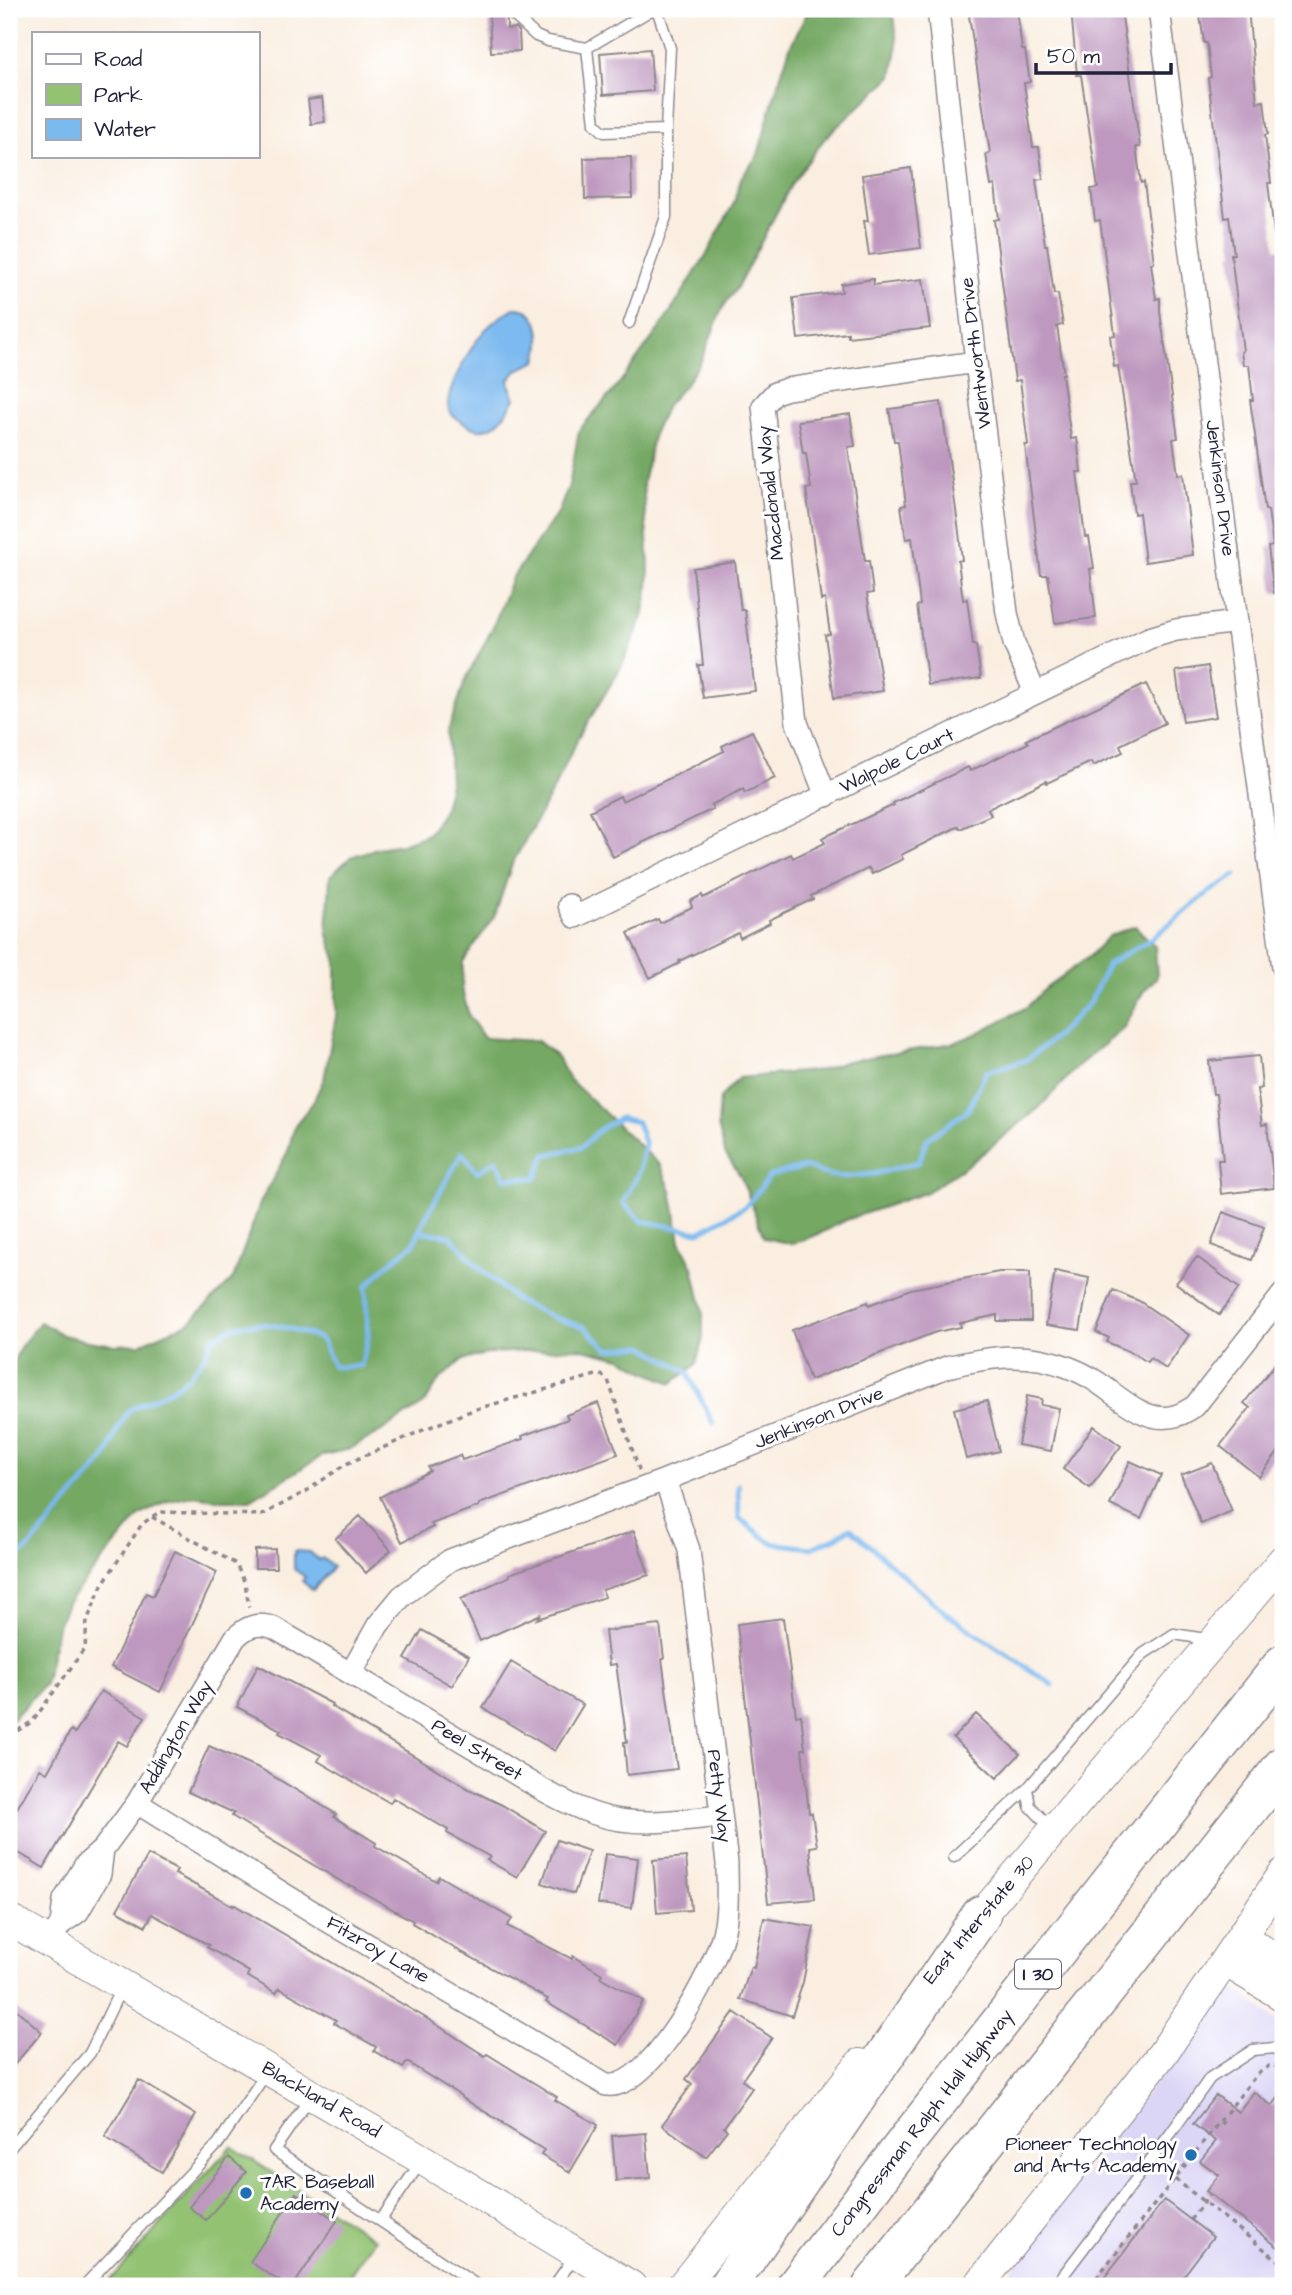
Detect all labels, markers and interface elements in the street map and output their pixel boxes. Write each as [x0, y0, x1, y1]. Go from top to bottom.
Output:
legend [32, 32, 259, 158]
scale bar [1036, 32, 1171, 76]
text: 50 m [1047, 42, 1101, 71]
text: Road [94, 45, 142, 74]
text: Park [94, 81, 143, 110]
text: Water [94, 115, 156, 144]
street label: Wentworth Drive [953, 276, 999, 430]
street label: Jenkinson Drive [1198, 418, 1242, 558]
street label: Macdonald Way [750, 424, 792, 562]
street label: Walpole Court [835, 721, 959, 800]
street label: Jenkinson Drive [750, 1380, 888, 1456]
street label: Addington Way [132, 1675, 221, 1799]
street label: Peel Street [426, 1712, 528, 1788]
street label: Petty Way [699, 1748, 738, 1845]
street label: East Interstate 30 [917, 1850, 1041, 1990]
street label: Fitzroy Lane [321, 1910, 435, 1991]
road number: I 30 [1015, 1960, 1061, 1988]
street label: Congressman Ralph Hall Highway [824, 2003, 1021, 2243]
street label: Blackland Road [257, 2055, 386, 2145]
place label: Pioneer Technology and Arts Academy [1006, 2131, 1178, 2181]
marker: Pioneer Technology and Arts Academy [1183, 2147, 1199, 2163]
place label: 7AR Baseball Academy [260, 2169, 374, 2219]
marker: 7AR Baseball Academy [238, 2185, 254, 2201]

